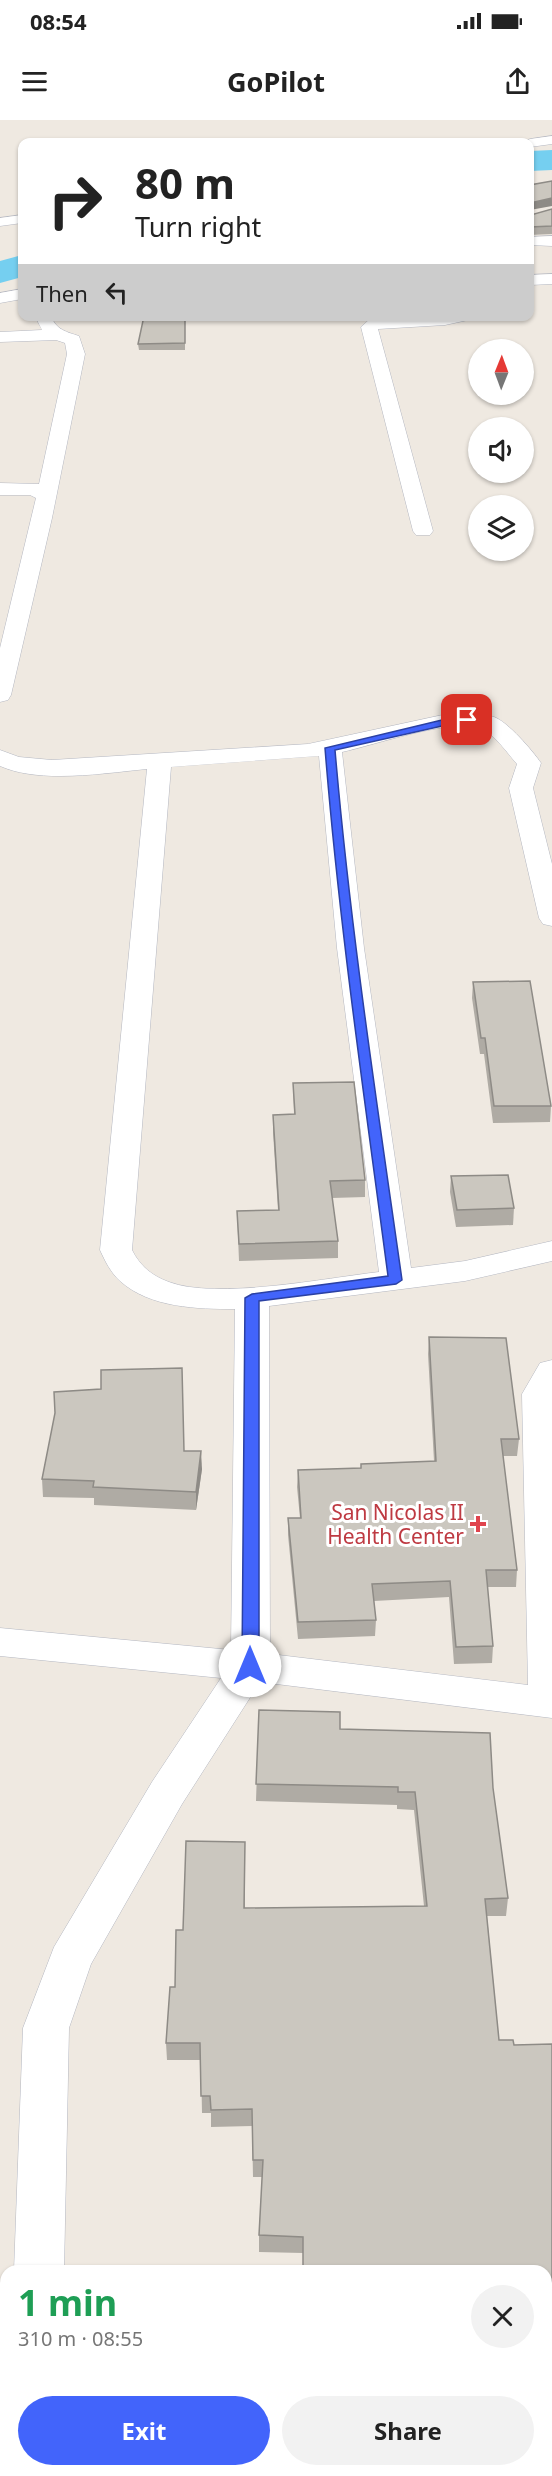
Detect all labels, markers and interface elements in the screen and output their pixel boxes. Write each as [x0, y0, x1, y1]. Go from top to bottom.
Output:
text: 08:54 [30, 6, 87, 36]
text: GoPilot [227, 63, 325, 100]
icon: menu [18, 65, 51, 98]
icon: share [501, 65, 534, 98]
text: 80 m [135, 154, 235, 211]
icon: right [36, 162, 114, 240]
text: Turn right [135, 208, 261, 245]
icon: left [100, 276, 133, 309]
text: Then [36, 278, 88, 308]
north arrow [468, 339, 534, 405]
map controls [468, 339, 534, 561]
button: sound [468, 417, 534, 483]
button: layers [468, 495, 534, 561]
pin [441, 694, 492, 745]
icon: arrive [450, 703, 483, 736]
place label: San Nicolas II Health Center [327, 1498, 464, 1550]
marker: San Nicolas II Health Center [469, 1515, 487, 1533]
position arrow [218, 1634, 282, 1698]
text: 1 min [18, 2278, 117, 2327]
button: close [471, 2285, 534, 2348]
text: 310 m · 08:55 [18, 2325, 143, 2352]
button: Exit [18, 2396, 270, 2465]
button: Share [282, 2396, 534, 2465]

